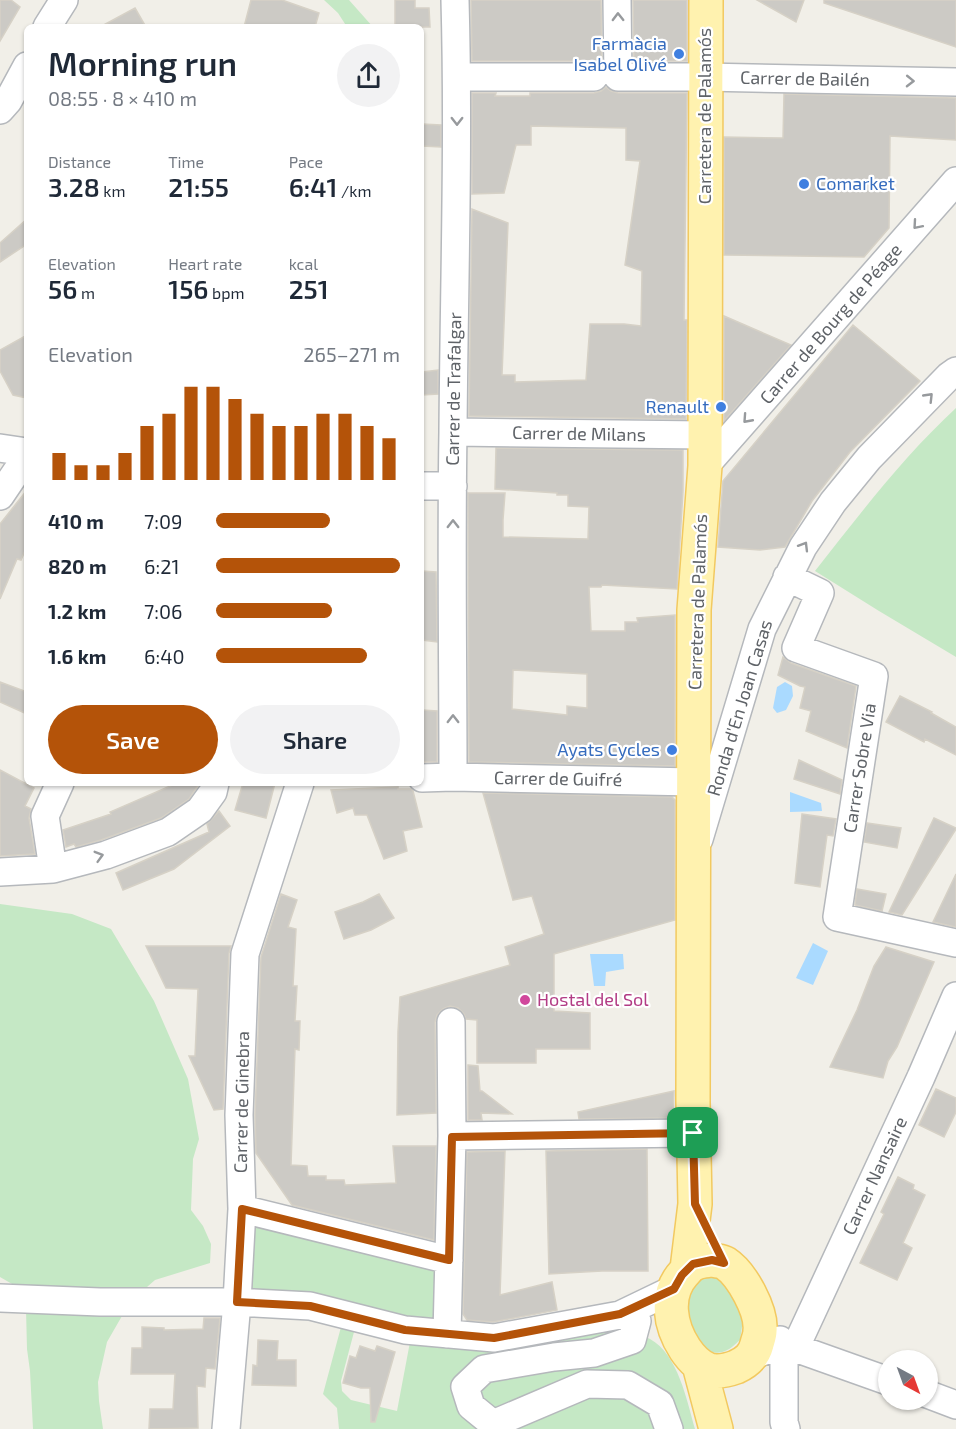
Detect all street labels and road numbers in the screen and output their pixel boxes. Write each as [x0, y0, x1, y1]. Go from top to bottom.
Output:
street label: Carretera de Palamós [693, 28, 715, 204]
street label: Carrer de Bailén [740, 66, 870, 90]
street label: Carrer de Bourg de Péage [755, 239, 906, 408]
street label: Carrer de Trafalgar [441, 312, 465, 466]
street label: Carrer de Milans [512, 421, 646, 445]
street label: Carretera de Palamós [683, 513, 711, 691]
street label: Ronda d'En Joan Casas [702, 617, 776, 799]
street label: Carrer Sobre Via [838, 701, 880, 834]
street label: Carrer de Guifré [494, 766, 622, 790]
street label: Carrer de Ginebra [229, 1031, 253, 1173]
street label: Carrer Nansaire [837, 1113, 911, 1238]

